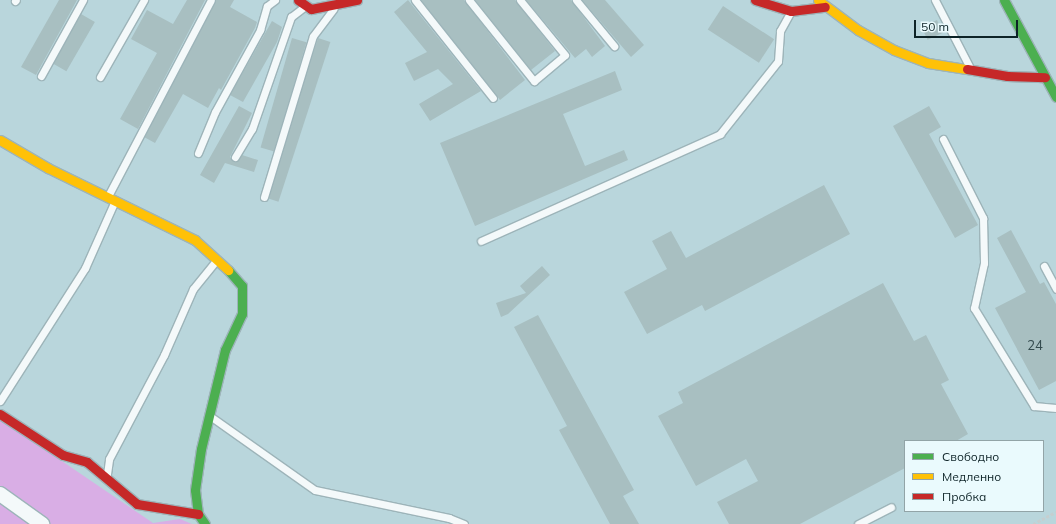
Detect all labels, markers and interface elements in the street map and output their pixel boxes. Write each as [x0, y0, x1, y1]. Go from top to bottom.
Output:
scale bar [916, 12, 1020, 38]
text: 50 m [921, 19, 949, 34]
house number: 24 [1027, 337, 1043, 353]
legend [904, 440, 1044, 512]
text: Свободно [942, 449, 999, 464]
text: Медленно [942, 469, 1001, 484]
text: Пробка [942, 489, 986, 504]

